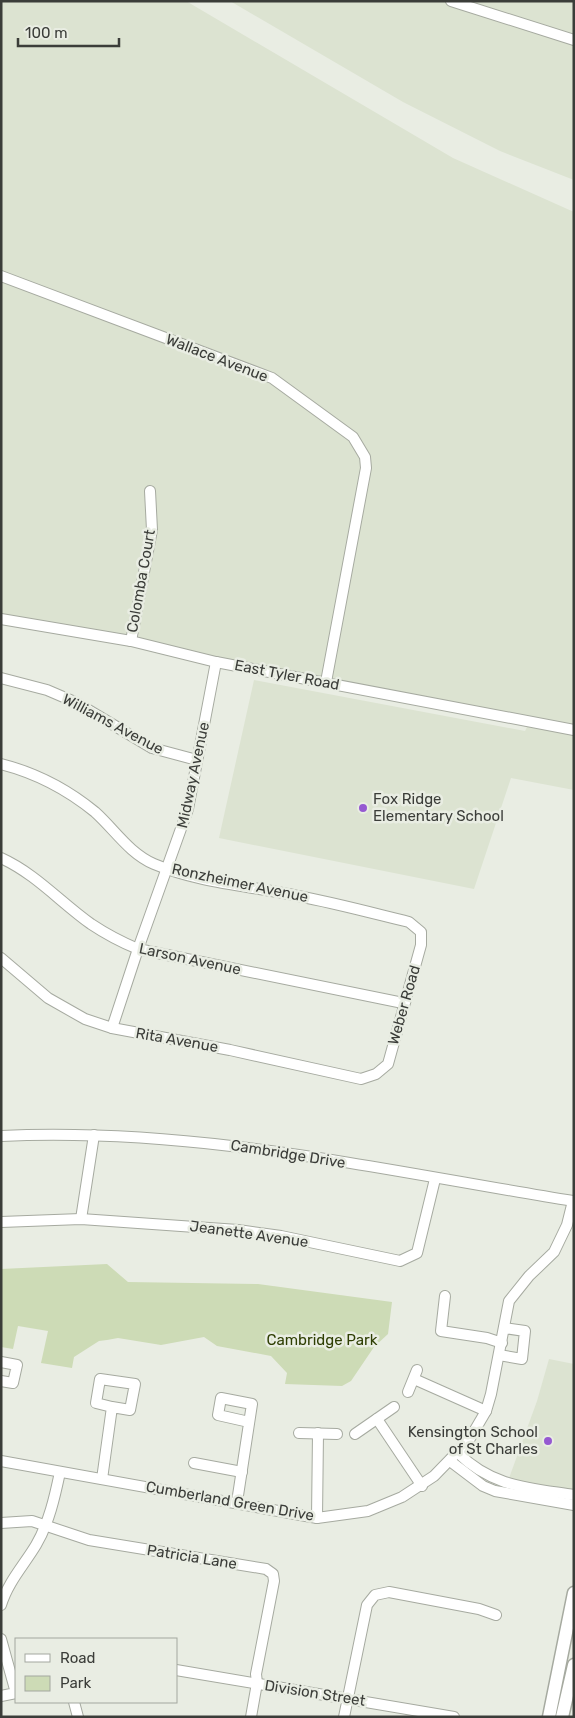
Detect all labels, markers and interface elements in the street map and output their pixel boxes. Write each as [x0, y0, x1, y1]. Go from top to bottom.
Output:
scale bar [18, 15, 119, 47]
text: 100 m [25, 24, 67, 42]
street label: Wallace Avenue [163, 330, 271, 386]
street label: Colomba Court [123, 528, 159, 634]
street label: East Tyler Road [233, 656, 341, 694]
street label: Williams Avenue [59, 690, 167, 758]
street label: Midway Avenue [173, 720, 213, 830]
place label: Fox Ridge Elementary School [373, 790, 504, 825]
marker: Fox Ridge Elementary School [357, 802, 369, 814]
street label: Ronzheimer Avenue [170, 860, 310, 906]
street label: Larson Avenue [137, 939, 243, 979]
street label: Weber Road [384, 963, 424, 1047]
street label: Rita Avenue [134, 1024, 220, 1056]
street label: Cambridge Drive [229, 1136, 347, 1172]
street label: Jeanette Avenue [189, 1217, 309, 1251]
park label: Cambridge Park [266, 1331, 378, 1349]
place label: Kensington School of St Charles [408, 1423, 538, 1458]
marker: Kensington School of St Charles [542, 1435, 554, 1447]
street label: Cumberland Green Drive [145, 1477, 315, 1525]
street label: Patricia Lane [146, 1541, 238, 1573]
legend [15, 1638, 178, 1703]
text: Road [60, 1649, 96, 1667]
text: Park [60, 1674, 91, 1692]
street label: Division Street [263, 1676, 367, 1710]

